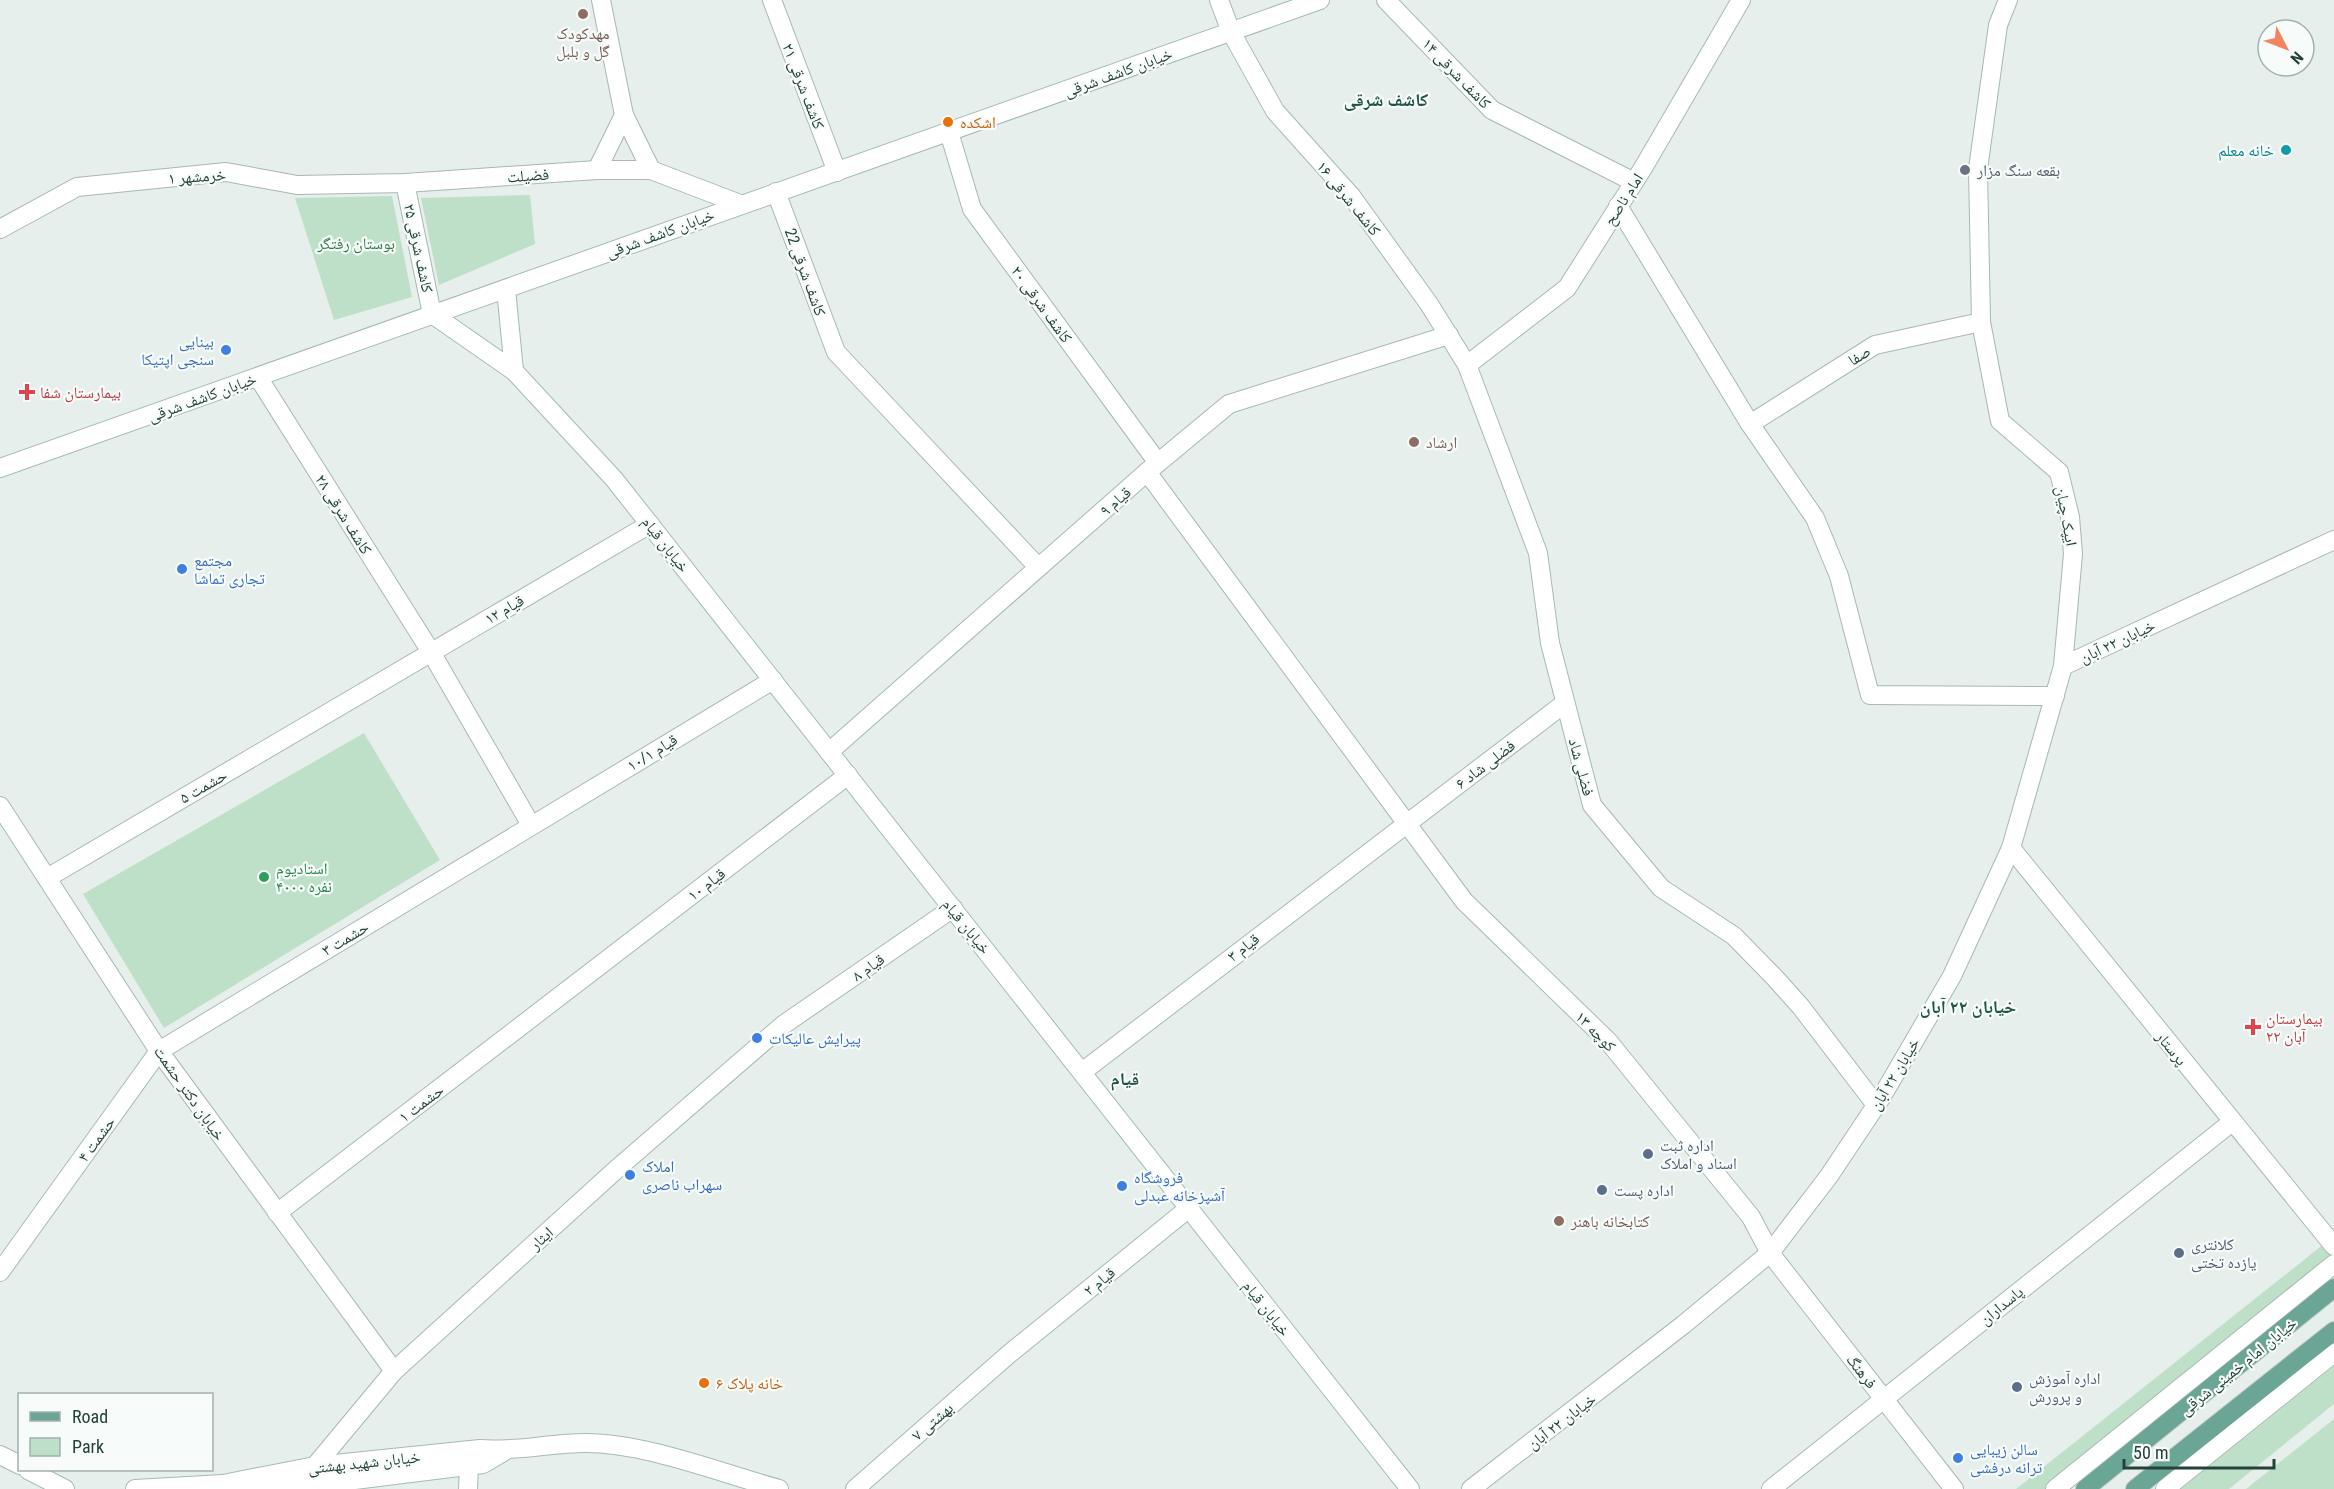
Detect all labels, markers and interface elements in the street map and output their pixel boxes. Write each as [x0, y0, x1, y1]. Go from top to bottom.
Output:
marker: مهدکودک گل و بلبل [576, 7, 590, 21]
north arrow [2256, 18, 2316, 78]
place label: مهدکودک گل و بلبل [556, 24, 610, 62]
street label: کاشف شرقی ۱۴ [1418, 34, 1495, 114]
street label: کاشف شرقی ۲۱ [777, 40, 829, 133]
street label: خیابان کاشف شرقی [1061, 44, 1175, 102]
text: N [2286, 48, 2307, 68]
district label: کاشف شرقی [1344, 89, 1428, 111]
place label: اشکده [960, 113, 996, 132]
marker: اشکده [941, 115, 955, 129]
place label: خانه معلم [2218, 141, 2274, 161]
marker: خانه معلم [2279, 143, 2293, 157]
street label: کاشف شرقی ۱۶ [1312, 157, 1385, 240]
place label: بقعه سنگ مزار [1976, 161, 2060, 180]
marker: بقعه سنگ مزار [1958, 163, 1972, 177]
street label: خرمشهر ۱ [167, 165, 227, 188]
street label: فضیلت [506, 165, 550, 186]
street label: امام ناصح [1600, 170, 1648, 229]
street label: کاشف شرقی ۲۵ [399, 202, 437, 295]
street label: خیابان کاشف شرقی [603, 205, 717, 263]
street label: کاشف شرقی 22 [780, 226, 830, 319]
park label: بوستان رفتگر [316, 234, 395, 254]
street label: کاشف شرقی ۲۰ [1006, 262, 1076, 347]
place label: بینایی سنجی اپتیکا [141, 332, 214, 370]
street label: صفا [1845, 341, 1874, 370]
marker: بینایی سنجی اپتیکا [219, 343, 233, 357]
street label: خیابان کاشف شرقی [145, 369, 259, 427]
marker: بیمارستان شفا [18, 383, 36, 401]
place label: بیمارستان شفا [40, 383, 121, 403]
place label: ارشاد [1426, 433, 1457, 452]
marker: ارشاد [1407, 435, 1421, 449]
street label: کاشف شرقی ۲۸ [311, 471, 376, 559]
street label: قیام ۹ [1096, 483, 1136, 521]
street label: ایپک چیان [2051, 485, 2081, 548]
street label: خیابان قیام [637, 513, 693, 577]
place label: مجتمع تجاری تماشا [194, 551, 265, 589]
marker: مجتمع تجاری تماشا [175, 562, 189, 576]
street label: قیام ۱۲ [481, 591, 528, 629]
street label: خیابان ۲۲ آبان [2076, 616, 2158, 668]
street label: قیام ۱۰/۱ [624, 730, 681, 776]
street label: فضلی شاد ۶ [1452, 736, 1519, 794]
street label: فضلی شاد [1564, 736, 1598, 798]
street label: حشمت ۵ [176, 765, 230, 807]
place label: استادیوم ۴۰۰۰ نفره [276, 859, 332, 896]
street label: قیام ۱۰ [684, 864, 730, 906]
marker: استادیوم ۴۰۰۰ نفره [257, 870, 271, 884]
street label: خیابان قیام [938, 895, 995, 959]
street label: حشمت ۳ [318, 917, 372, 960]
street label: قیام ۳ [1224, 929, 1264, 966]
street label: قیام ۸ [848, 950, 889, 986]
district label: خیابان ۲۲ آبان [1920, 996, 2016, 1018]
street label: کوچه ۱۳ [1571, 1007, 1620, 1056]
place label: بیمارستان ۲۲ آبان [2266, 1009, 2323, 1047]
marker: بیمارستان ۲۲ آبان [2244, 1018, 2262, 1036]
street label: پرستار [2151, 1027, 2191, 1070]
place label: پیرایش عالیکات [769, 1029, 861, 1049]
marker: پیرایش عالیکات [750, 1031, 764, 1045]
street label: خیابان ۲۲ آبان [1865, 1035, 1924, 1114]
street label: خیابان دکتر حشمت [149, 1042, 229, 1145]
district label: قیام [1111, 1068, 1139, 1091]
street label: حشمت ۱ [395, 1080, 448, 1126]
street label: حشمت ۴ [74, 1113, 119, 1166]
place label: اداره ثبت اسناد و املاک [1660, 1136, 1737, 1173]
marker: اداره ثبت اسناد و املاک [1641, 1147, 1655, 1161]
place label: املاک سهراب ناصری [642, 1157, 722, 1195]
marker: املاک سهراب ناصری [623, 1168, 637, 1182]
place label: فروشگاه آشپزخانه عبدلی [1134, 1168, 1226, 1206]
marker: فروشگاه آشپزخانه عبدلی [1115, 1179, 1129, 1193]
place label: اداره پست [1614, 1181, 1674, 1200]
marker: اداره پست [1595, 1183, 1609, 1197]
place label: کتابخانه باهنر [1570, 1212, 1650, 1231]
marker: کتابخانه باهنر [1552, 1214, 1566, 1228]
street label: ایثار [525, 1223, 557, 1255]
place label: کلانتری یازده تختی [2191, 1235, 2256, 1273]
marker: کلانتری یازده تختی [2172, 1246, 2186, 1260]
street label: قیام ۲ [1080, 1263, 1120, 1301]
street label: خیابان قیام [1238, 1277, 1294, 1341]
street label: پاسداران [1976, 1282, 2028, 1330]
street label: خیابان امام خمینی شرقی [2176, 1313, 2301, 1420]
street label: فرهنگ [1842, 1350, 1881, 1392]
place label: اداره آموزش و پرورش [2029, 1369, 2101, 1407]
place label: خانه پلاک ۶ [716, 1374, 783, 1393]
marker: خانه پلاک ۶ [697, 1376, 711, 1390]
marker: اداره آموزش و پرورش [2010, 1380, 2024, 1394]
street label: خیابان ۲۲ آبان [1523, 1389, 1600, 1454]
legend [18, 1393, 213, 1471]
street label: بهشتی ۷ [908, 1398, 958, 1445]
text: Road [72, 1406, 108, 1427]
scale bar [2124, 1432, 2274, 1470]
text: Park [72, 1436, 104, 1457]
place label: سالن زیبایی ترانه درفشی [1970, 1440, 2042, 1478]
text: 50 m [2133, 1442, 2168, 1463]
street label: خیابان شهید بهشتی [307, 1447, 421, 1479]
marker: سالن زیبایی ترانه درفشی [1951, 1451, 1965, 1465]

